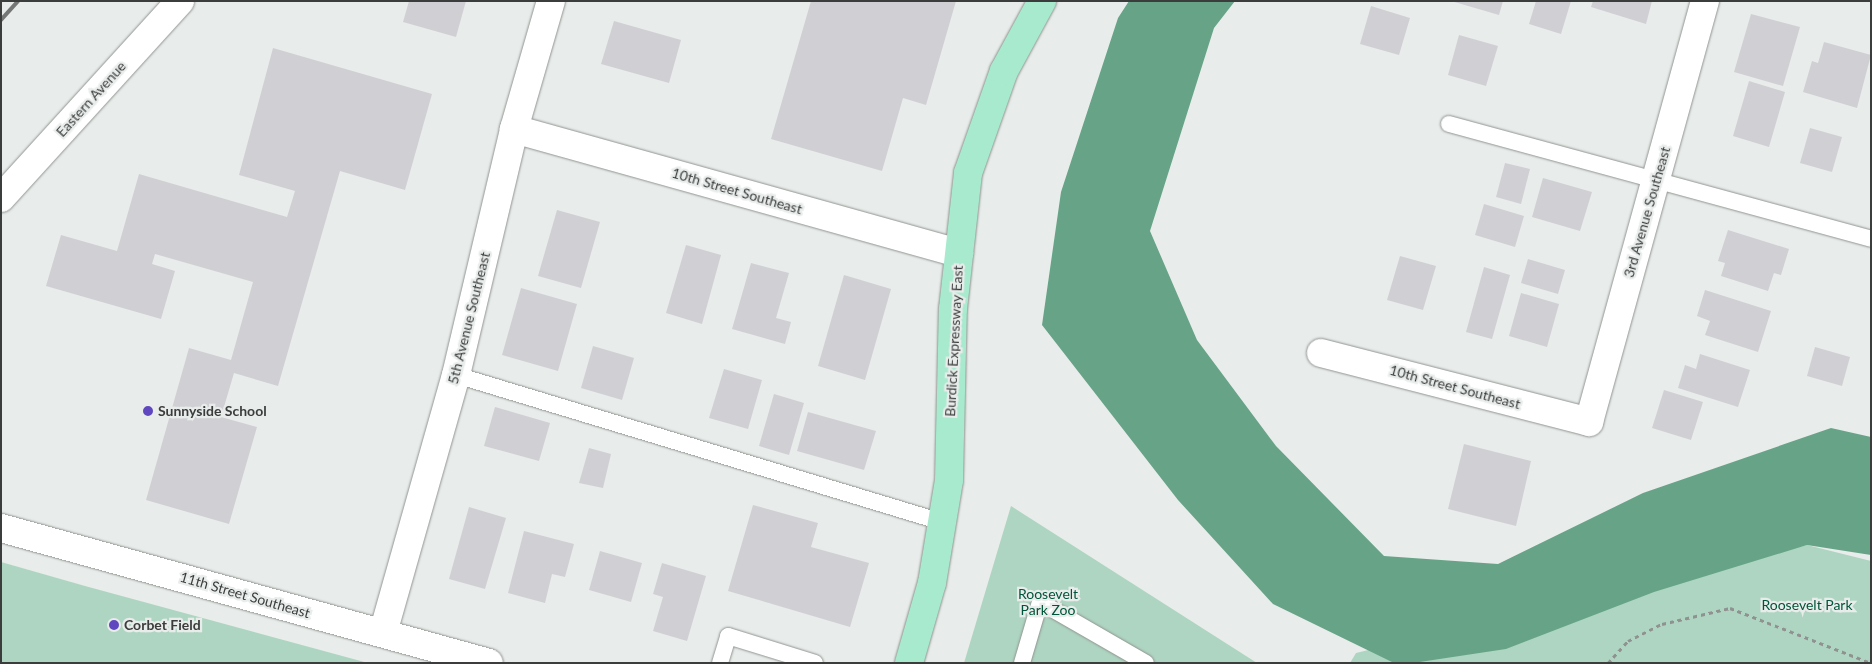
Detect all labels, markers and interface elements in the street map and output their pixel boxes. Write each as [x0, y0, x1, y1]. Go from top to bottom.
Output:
street label: Eastern Avenue [53, 58, 129, 140]
street label: 3rd Avenue Southeast [1620, 144, 1674, 280]
street label: 10th Street Southeast [670, 164, 804, 218]
street label: 5th Avenue Southeast [444, 250, 494, 386]
street label: Burdick Expressway East [942, 265, 966, 417]
street label: 10th Street Southeast [1388, 361, 1522, 413]
place label: Sunnyside School [158, 403, 267, 419]
marker: Sunnyside School [142, 405, 154, 417]
street label: 11th Street Southeast [178, 568, 312, 622]
park label: Roosevelt Park Zoo [1018, 586, 1078, 618]
park label: Roosevelt Park [1761, 597, 1853, 613]
place label: Corbet Field [124, 617, 201, 633]
marker: Corbet Field [108, 619, 120, 631]

